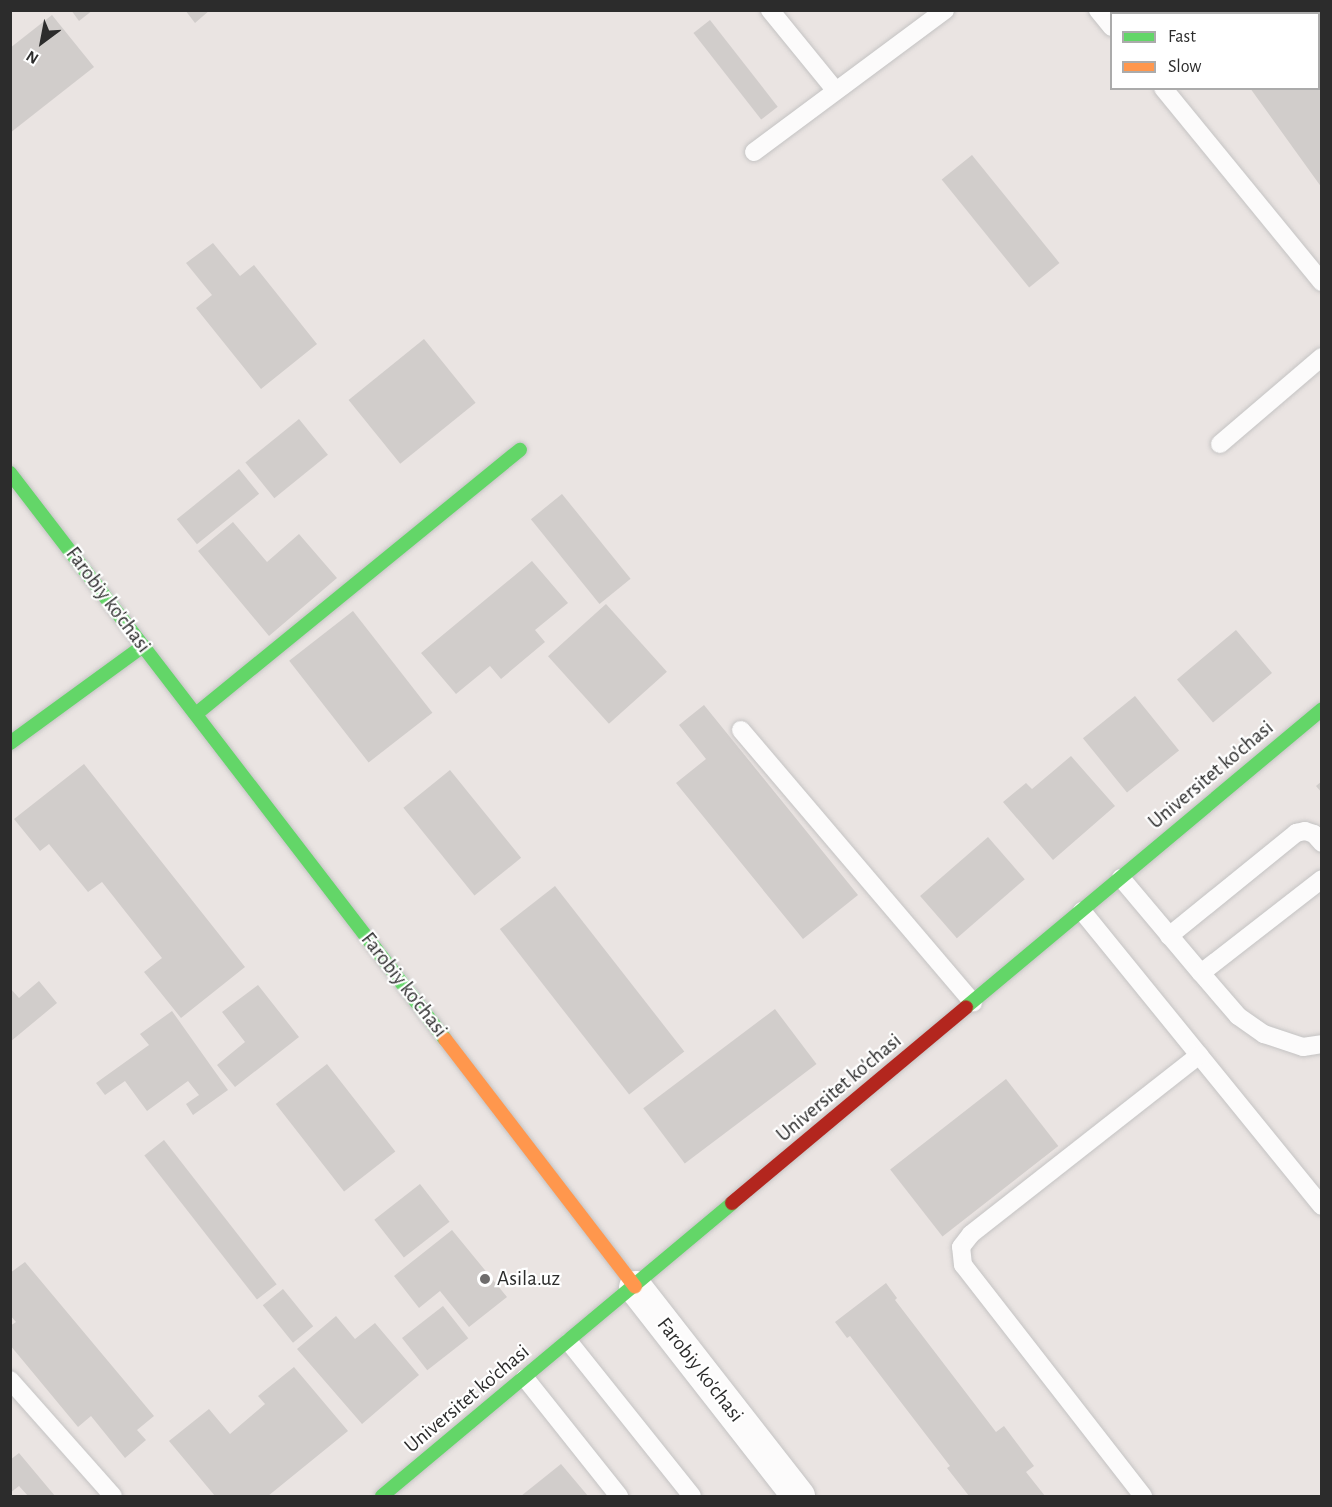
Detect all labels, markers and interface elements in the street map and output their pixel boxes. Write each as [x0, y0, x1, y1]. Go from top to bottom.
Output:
north arrow [12, 12, 72, 72]
legend [1110, 12, 1320, 90]
text: Fast [1168, 28, 1196, 46]
text: N [24, 48, 41, 67]
text: Slow [1168, 58, 1201, 76]
street label: Farobiy ko'chasi [60, 542, 156, 658]
street label: Universitet ko'chasi [1143, 715, 1279, 835]
street label: Farobiy ko'chasi [355, 928, 453, 1042]
street label: Universitet ko'chasi [771, 1028, 907, 1148]
place label: Asila.uz [497, 1266, 560, 1292]
marker: Asila.uz [478, 1272, 492, 1286]
street label: Farobiy ko'chasi [651, 1313, 749, 1427]
street label: Universitet ko'chasi [399, 1339, 535, 1459]

